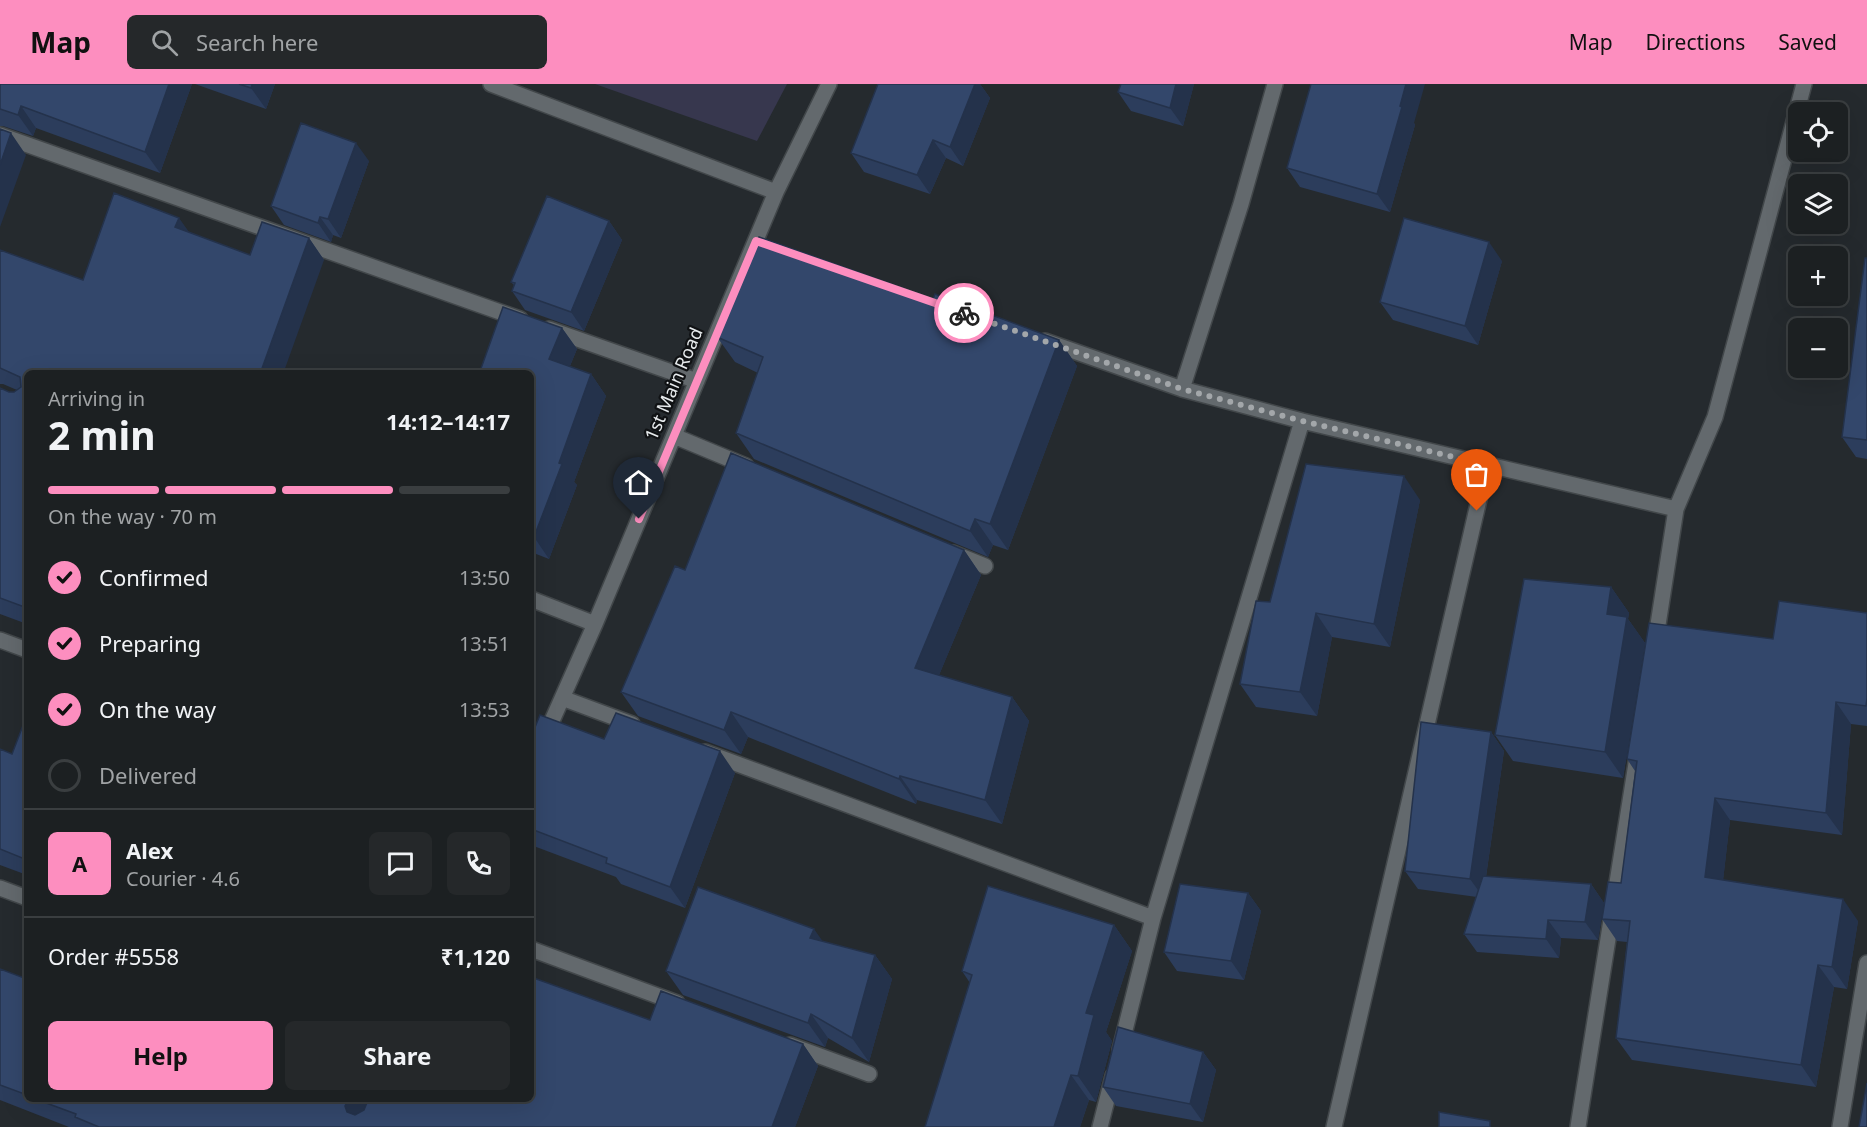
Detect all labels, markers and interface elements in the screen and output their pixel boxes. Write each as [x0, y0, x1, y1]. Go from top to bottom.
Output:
search box [127, 15, 547, 69]
text: Map [30, 23, 91, 61]
icon: search [148, 26, 181, 59]
text: Search here [196, 27, 318, 57]
text: Map [1569, 28, 1613, 56]
text: Directions [1646, 28, 1745, 56]
text: Saved [1778, 28, 1837, 56]
map controls [1788, 102, 1848, 378]
button: locate [1788, 102, 1848, 162]
button: layers [1788, 174, 1848, 234]
button: + [1788, 246, 1848, 306]
courier [934, 283, 994, 343]
icon: bike [948, 297, 981, 330]
button: − [1788, 318, 1848, 378]
street label: 1st Main Road [639, 324, 708, 444]
text: Arriving in [48, 385, 145, 412]
text: 14:12–14:17 [386, 406, 510, 436]
text: 2 min [48, 408, 155, 461]
pin [1451, 449, 1502, 511]
pin [613, 457, 664, 519]
icon: bag [1460, 458, 1493, 491]
icon: home [622, 466, 655, 499]
text: On the way · 70 m [48, 503, 217, 530]
icon: check [48, 561, 81, 594]
text: Confirmed [99, 562, 209, 592]
text: 13:50 [459, 564, 510, 591]
icon: check [48, 627, 81, 660]
text: Preparing [99, 628, 201, 658]
text: 13:51 [459, 630, 510, 657]
icon: check [48, 693, 81, 726]
text: On the way [99, 694, 216, 724]
text: 13:53 [459, 696, 510, 723]
text: Delivered [99, 760, 197, 790]
button: chat [369, 832, 432, 895]
button: phone [447, 832, 510, 895]
text: Alex [126, 835, 173, 865]
text: A [72, 848, 87, 878]
text: Courier · 4.6 [126, 865, 240, 892]
text: Order #5558 [48, 941, 179, 971]
text: ₹1,120 [441, 941, 510, 971]
button: Help [48, 1021, 273, 1090]
button: Share [285, 1021, 510, 1090]

